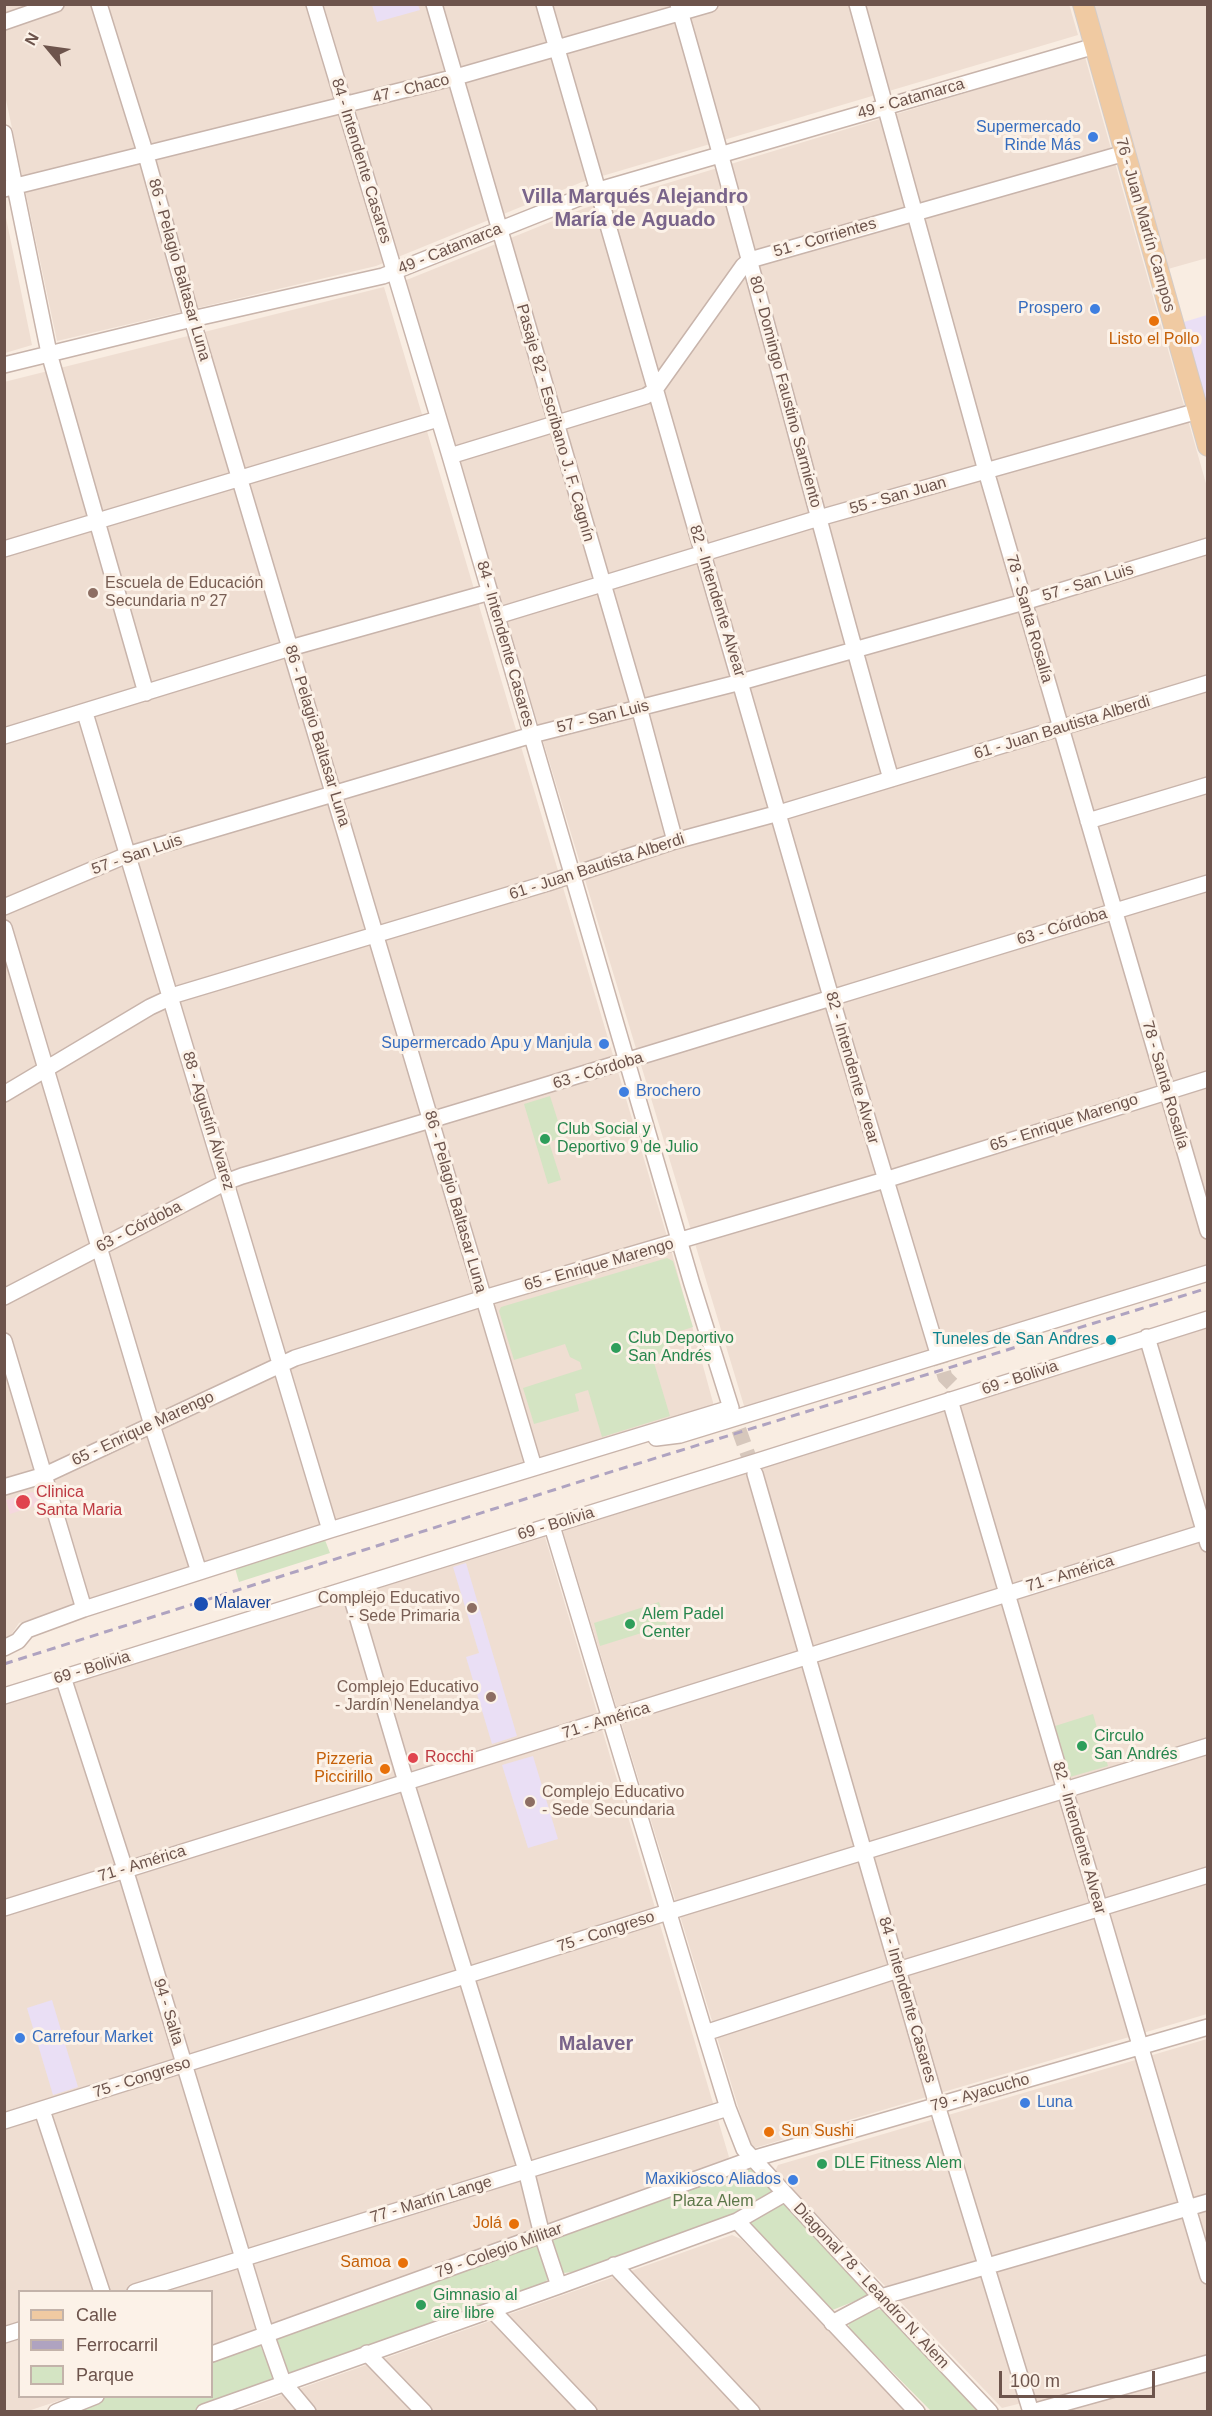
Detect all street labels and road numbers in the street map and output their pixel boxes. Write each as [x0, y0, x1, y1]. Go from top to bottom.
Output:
street label: 47 - Chaco [371, 70, 451, 108]
street label: 49 - Catamarca [855, 75, 967, 123]
street label: 84 - Intendente Casares [327, 76, 395, 246]
street label: 76 - Juan Martín Campos [1111, 136, 1179, 314]
street label: 86 - Pelagio Baltasar Luna [144, 177, 214, 363]
street label: 51 - Corrientes [771, 214, 879, 262]
street label: 49 - Catamarca [395, 219, 505, 279]
street label: 80 - Domingo Faustino Sarmiento [745, 274, 825, 510]
street label: Pasaje 82 - Escribano J. F. Cagnín [512, 302, 598, 544]
street label: 55 - San Juan [847, 473, 949, 519]
street label: 82 - Intendente Alvear [685, 523, 749, 679]
street label: 78 - Santa Rosalía [1002, 553, 1056, 685]
street label: 84 - Intendente Casares [472, 559, 538, 729]
street label: 57 - San Luis [1040, 560, 1136, 606]
street label: 86 - Pelagio Baltasar Luna [280, 643, 354, 829]
street label: 61 - Juan Bautista Alberdi [972, 692, 1152, 764]
street label: 57 - San Luis [555, 696, 651, 738]
street label: 61 - Juan Bautista Alberdi [507, 830, 687, 904]
street label: 57 - San Luis [89, 831, 185, 879]
street label: 63 - Córdoba [1015, 904, 1109, 950]
street label: 82 - Intendente Alvear [821, 990, 883, 1146]
street label: 78 - Santa Rosalía [1138, 1019, 1192, 1151]
street label: 63 - Córdoba [551, 1048, 645, 1094]
street label: 88 - Agustín Álvarez [178, 1049, 238, 1193]
street label: 65 - Enrique Marengo [987, 1090, 1141, 1156]
street label: 86 - Pelagio Baltasar Luna [420, 1109, 490, 1295]
street label: 63 - Córdoba [93, 1197, 185, 1257]
street label: 65 - Enrique Marengo [522, 1234, 676, 1296]
street label: 69 - Bolivia [979, 1357, 1061, 1399]
street label: 65 - Enrique Marengo [69, 1388, 217, 1470]
street label: 69 - Bolivia [515, 1503, 597, 1545]
street label: 71 - América [1024, 1552, 1116, 1596]
street label: 69 - Bolivia [51, 1647, 133, 1689]
street label: 71 - América [560, 1699, 652, 1743]
street label: 82 - Intendente Alvear [1048, 1760, 1110, 1916]
street label: 71 - América [96, 1842, 188, 1886]
street label: 75 - Congreso [555, 1907, 657, 1957]
street label: 84 - Intendente Casares [874, 1915, 940, 2085]
street label: 94 - Salta [149, 1976, 187, 2048]
street label: 75 - Congreso [91, 2053, 193, 2103]
street label: 79 - Ayacucho [928, 2070, 1032, 2116]
street label: 77 - Martín Lange [368, 2172, 494, 2228]
street label: Diagonal 78 - Leandro N. Alem [789, 2199, 953, 2373]
street label: 79 - Colegio Militar [433, 2219, 565, 2283]

